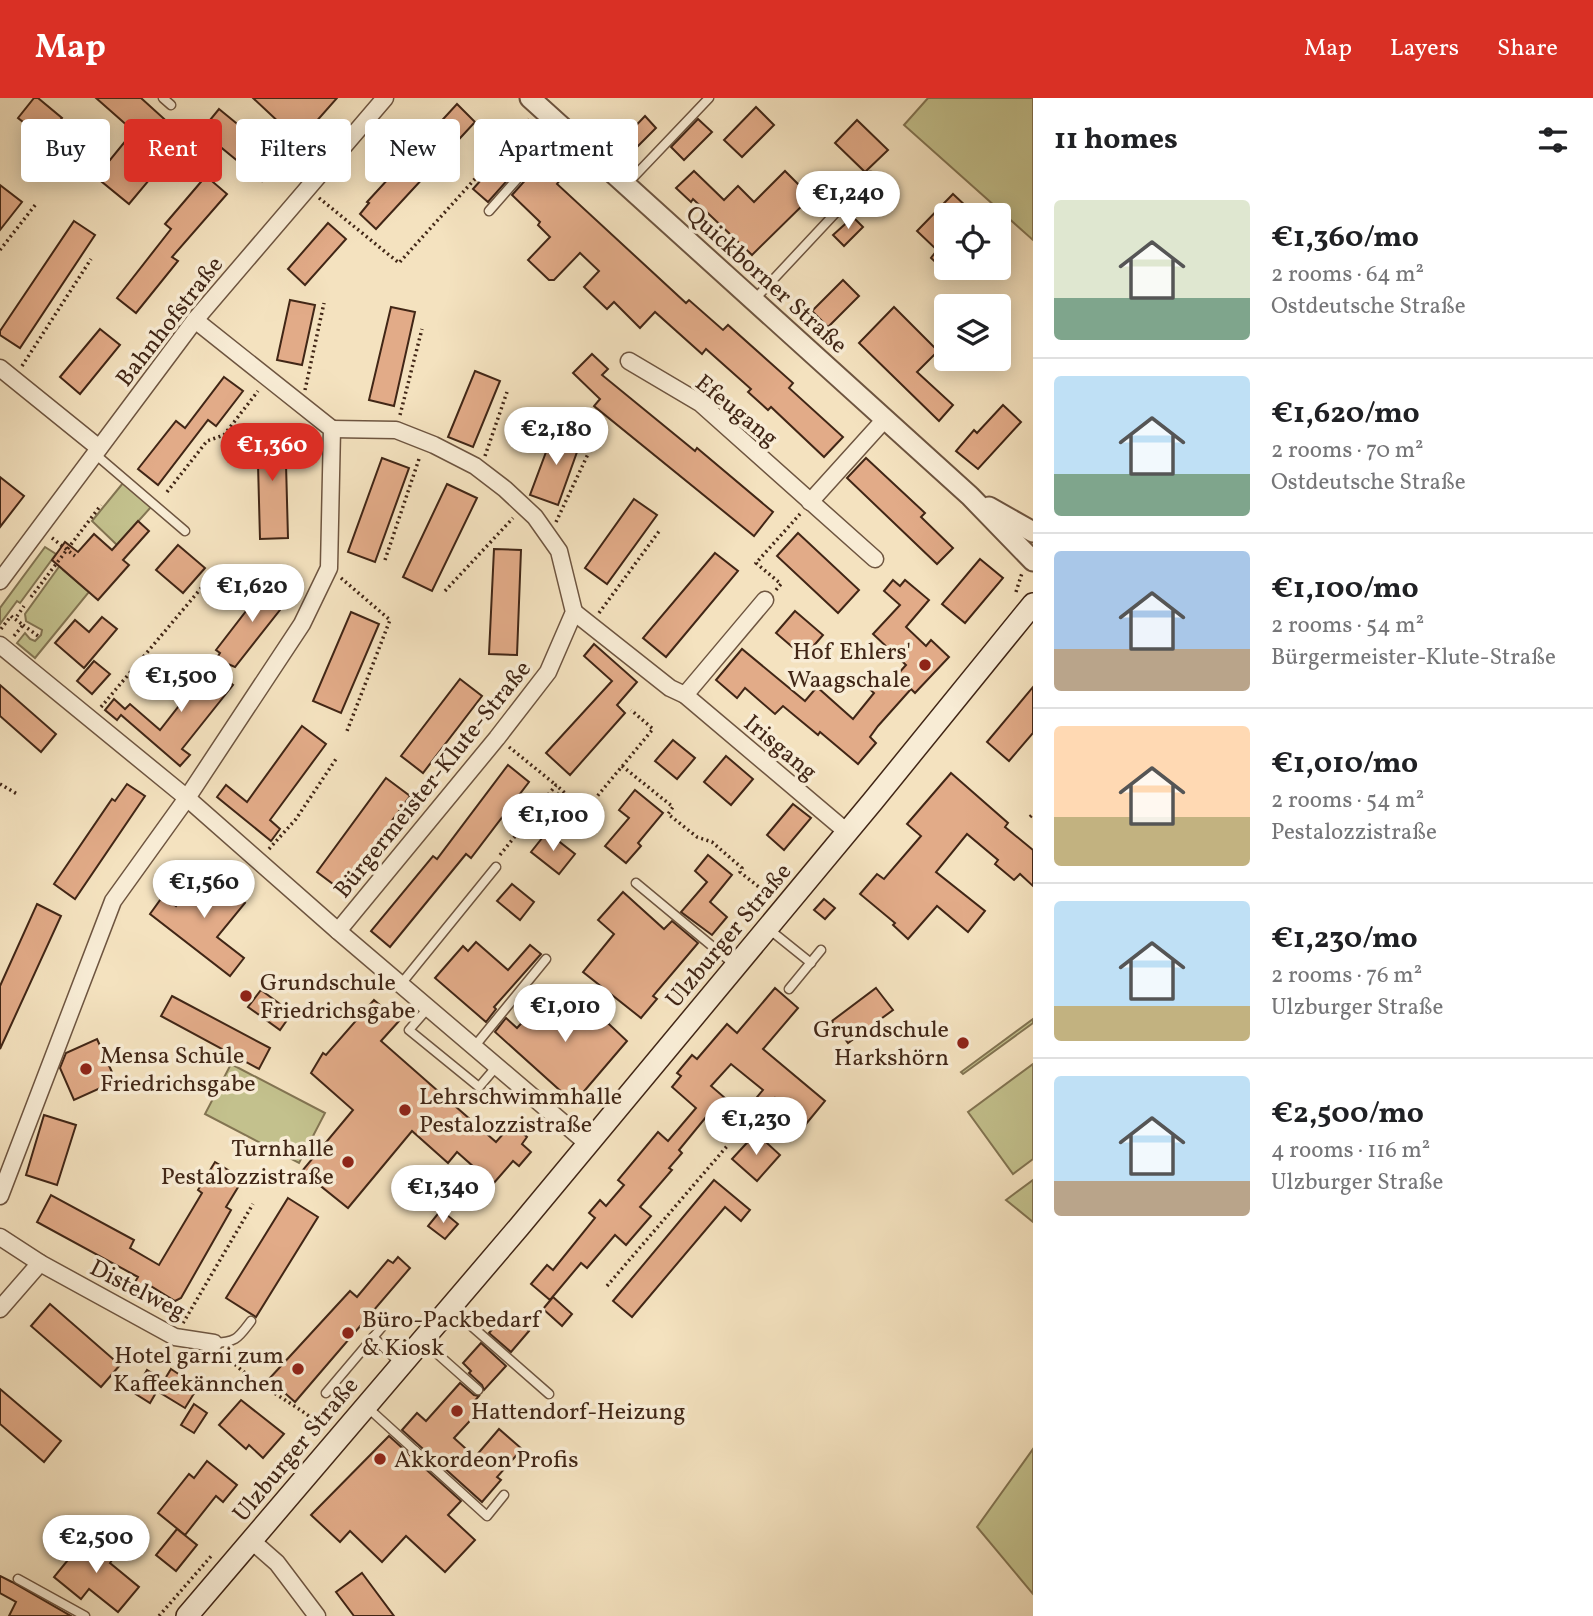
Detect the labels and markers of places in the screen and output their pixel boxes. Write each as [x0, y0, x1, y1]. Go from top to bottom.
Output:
pin: €1,240 [791, 172, 905, 231]
pin: €2,180 [499, 408, 613, 467]
pin: €1,360 [215, 424, 329, 483]
pin: €1,620 [195, 564, 309, 624]
place label: Hof Ehlers' Waagschale [787, 636, 911, 698]
pin: €1,500 [124, 654, 238, 714]
marker: Hof Ehlers' Waagschale [917, 657, 933, 673]
pin: €1,100 [496, 794, 610, 853]
pin: €1,560 [147, 860, 261, 920]
place label: Grundschule Friedrichsgabe [260, 967, 416, 1029]
pin: €1,010 [508, 984, 622, 1044]
marker: Grundschule Friedrichsgabe [238, 988, 254, 1004]
place label: Grundschule Harkshörn [813, 1014, 949, 1076]
marker: Grundschule Harkshörn [955, 1035, 971, 1051]
place label: Mensa Schule Friedrichsgabe [100, 1040, 256, 1102]
marker: Mensa Schule Friedrichsgabe [78, 1061, 94, 1077]
place label: Lehrschwimmhalle Pestalozzistraße [419, 1081, 622, 1143]
pin: €1,230 [699, 1098, 813, 1157]
marker: Lehrschwimmhalle Pestalozzistraße [397, 1102, 413, 1118]
place label: Turnhalle Pestalozzistraße [161, 1133, 334, 1195]
marker: Turnhalle Pestalozzistraße [340, 1154, 356, 1170]
pin: €1,340 [386, 1166, 500, 1225]
place label: Büro-Packbedarf & Kiosk [362, 1304, 543, 1366]
marker: Büro-Packbedarf & Kiosk [340, 1325, 356, 1341]
place label: Hotel garni zum Kaffeekännchen [113, 1340, 284, 1402]
marker: Hotel garni zum Kaffeekännchen [290, 1361, 306, 1377]
place label: Hattendorf-Heizung [471, 1396, 685, 1430]
marker: Hattendorf-Heizung [449, 1403, 465, 1419]
place label: Akkordeon Profis [394, 1444, 578, 1478]
marker: Akkordeon Profis [372, 1451, 388, 1467]
pin: €2,500 [39, 1516, 153, 1575]

